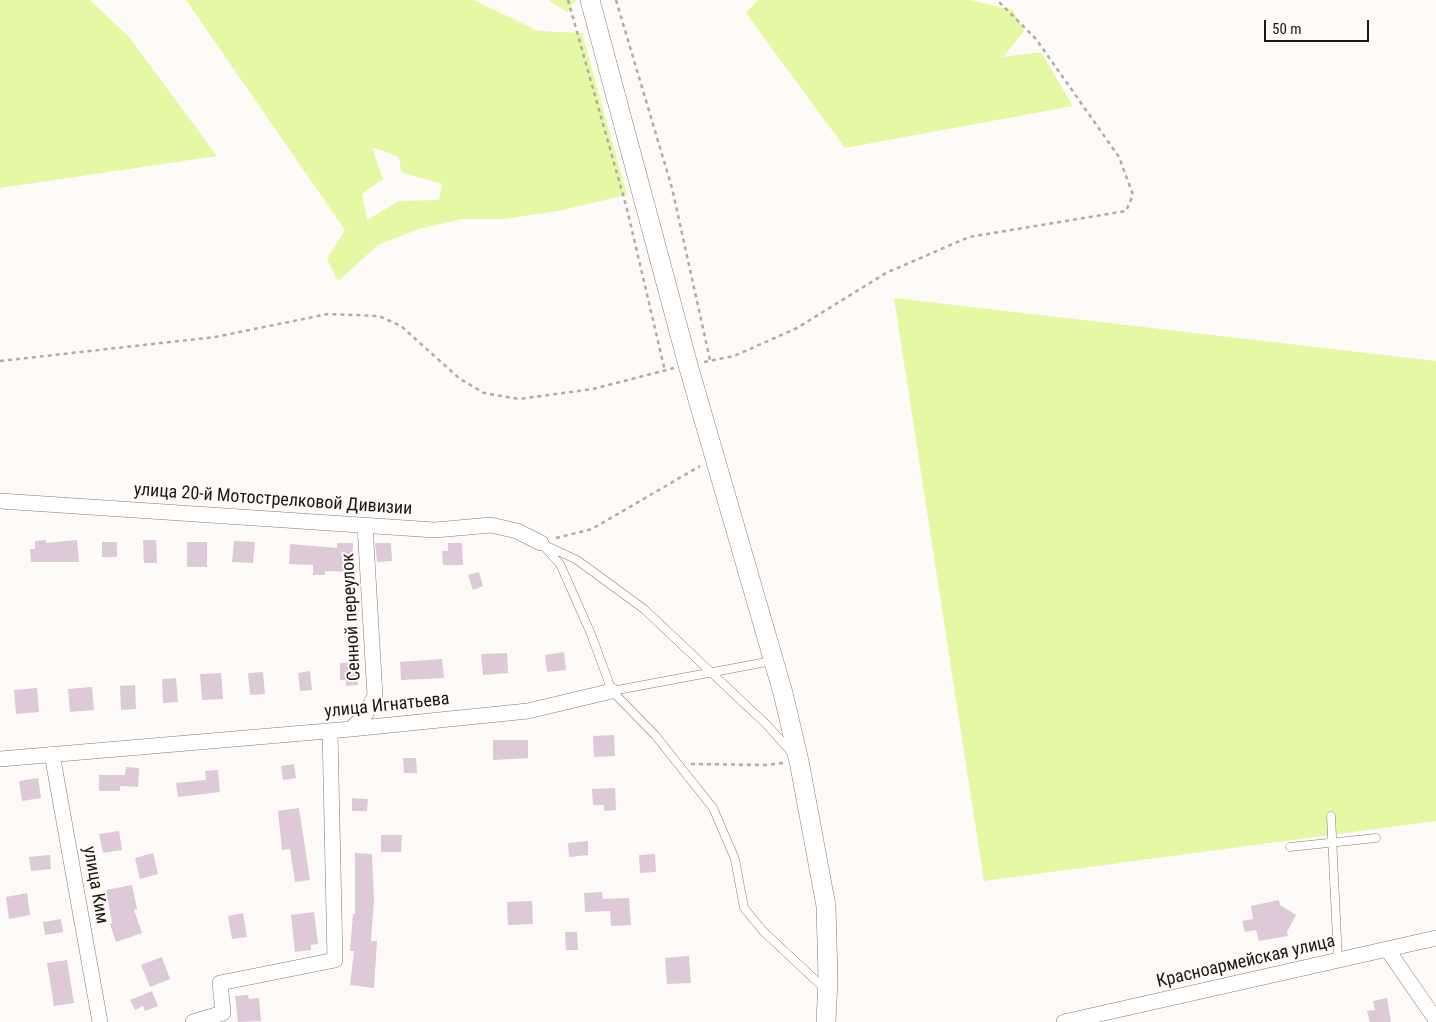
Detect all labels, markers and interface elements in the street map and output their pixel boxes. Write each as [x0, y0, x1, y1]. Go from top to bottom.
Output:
scale bar [1266, 10, 1371, 42]
text: 50 m [1272, 20, 1302, 38]
street label: улица 20-й Мотострелковой Дивизии [133, 479, 413, 521]
street label: Сенной переулок [338, 552, 366, 682]
street label: улица Игнатьева [323, 689, 451, 723]
street label: улица Ким [78, 845, 112, 925]
street label: Красноармейская улица [1155, 931, 1337, 993]

